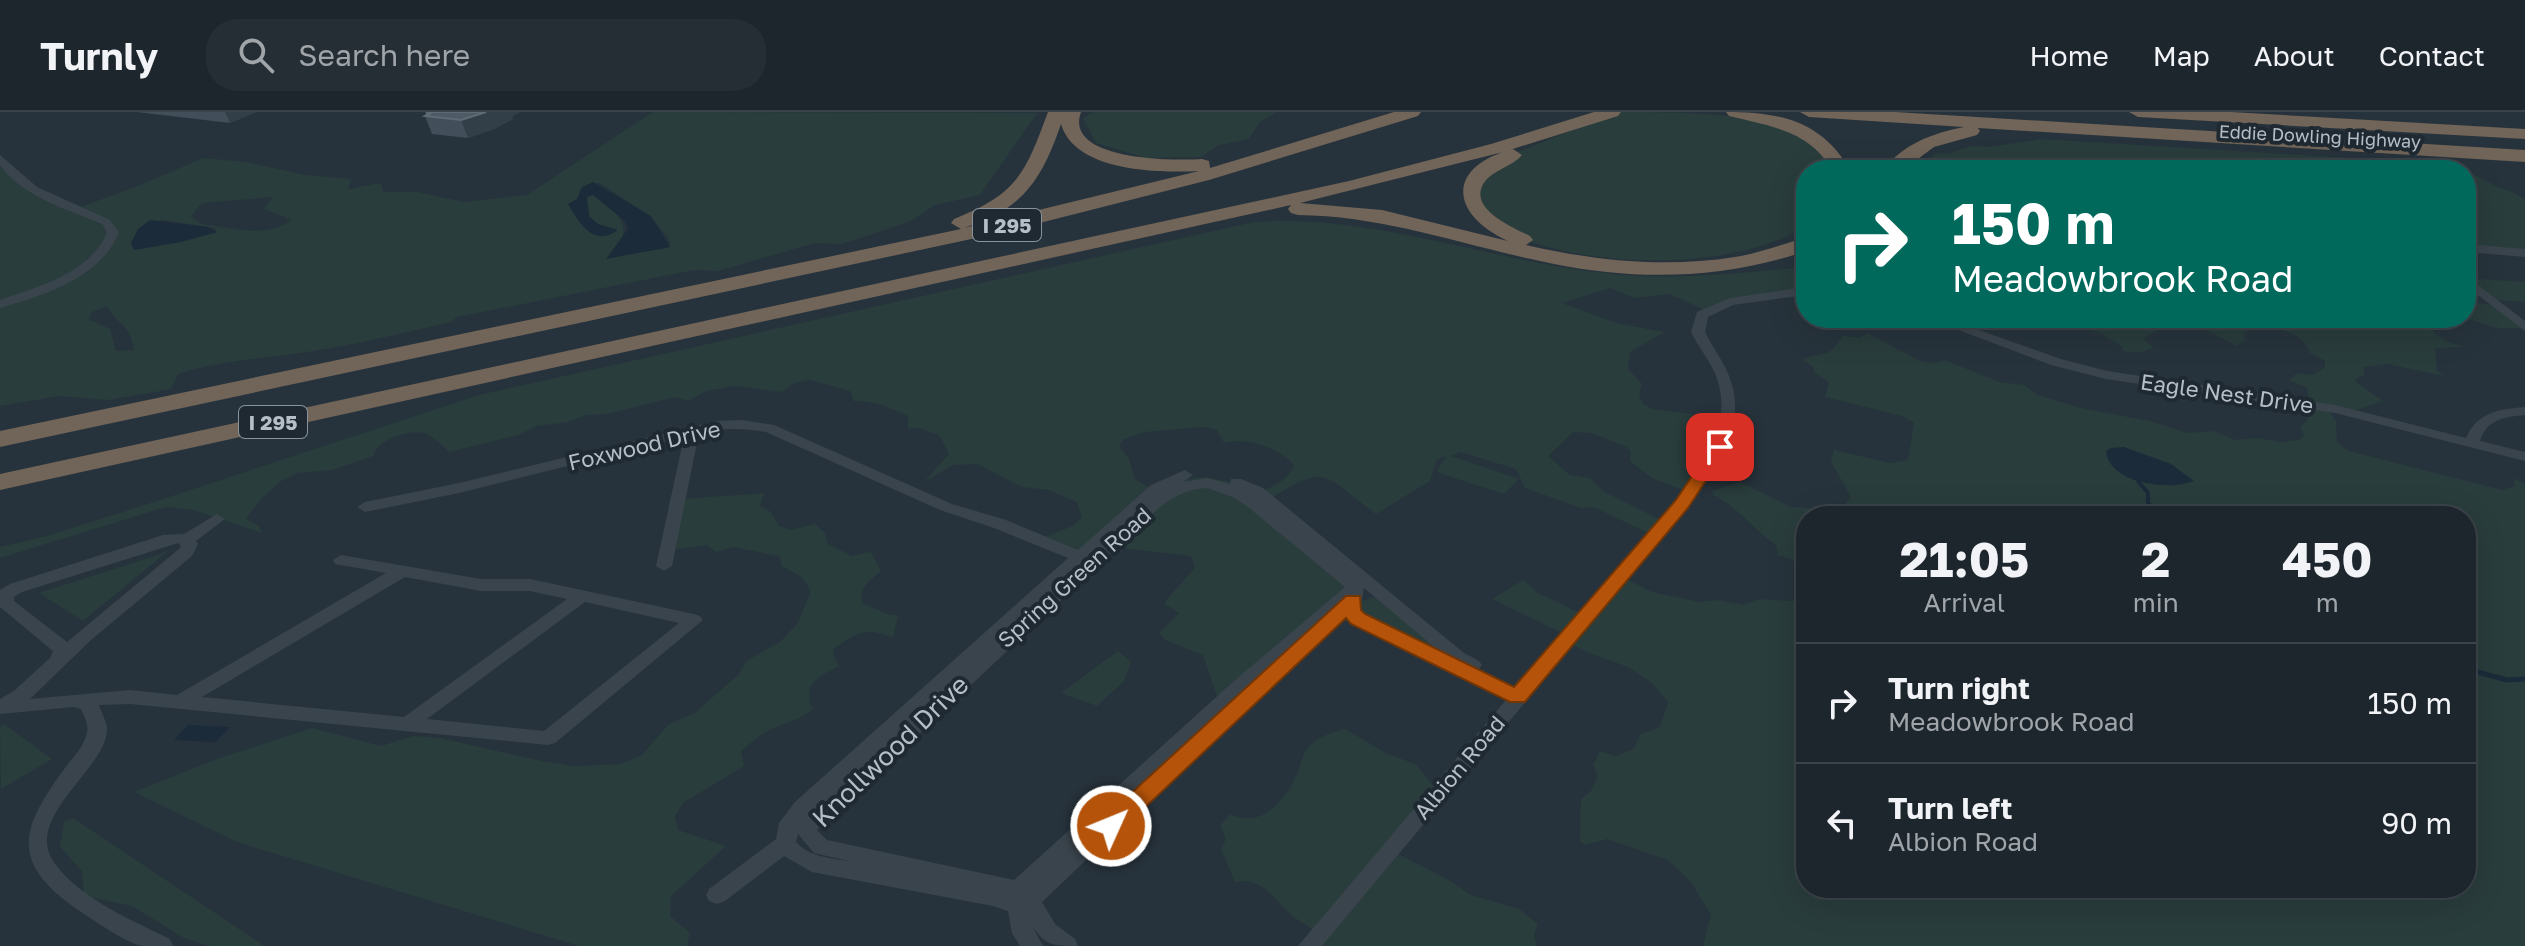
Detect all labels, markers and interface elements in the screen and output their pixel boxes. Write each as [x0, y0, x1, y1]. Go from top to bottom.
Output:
search box [206, 19, 766, 91]
text: Turnly [40, 33, 158, 78]
icon: search [234, 33, 278, 77]
text: Search here [298, 37, 470, 73]
text: Home [2030, 39, 2109, 72]
text: Map [2153, 39, 2210, 72]
text: About [2254, 39, 2335, 72]
text: Contact [2379, 39, 2485, 72]
street label: Eddie Dowling Highway [2218, 120, 2422, 152]
text: 150 m [1952, 189, 2114, 256]
icon: right [1820, 192, 1924, 296]
road number: I 295 [973, 209, 1041, 241]
text: Meadowbrook Road [1952, 257, 2293, 300]
street label: Eagle Nest Drive [2139, 368, 2315, 418]
road number: I 295 [239, 406, 307, 438]
pin [1686, 413, 1754, 481]
street label: Foxwood Drive [565, 414, 723, 476]
icon: arrive [1698, 425, 1742, 469]
street label: Spring Green Road [992, 501, 1156, 653]
text: 21:05 [1899, 530, 2029, 588]
text: 2 [2141, 530, 2170, 588]
text: 450 [2282, 530, 2373, 588]
text: Arrival [1924, 587, 2005, 618]
text: min [2133, 587, 2179, 618]
text: m [2316, 587, 2339, 618]
street label: Knollwood Drive [806, 669, 974, 833]
text: Turn right [1888, 670, 2030, 706]
icon: right [1820, 681, 1864, 725]
text: 150 m [2367, 685, 2452, 721]
text: Meadowbrook Road [1888, 706, 2134, 737]
street label: Albion Road [1408, 710, 1510, 824]
position arrow [1069, 784, 1153, 868]
text: Turn left [1888, 790, 2013, 826]
icon: left [1820, 801, 1864, 845]
text: 90 m [2381, 805, 2452, 841]
text: Albion Road [1888, 826, 2038, 857]

